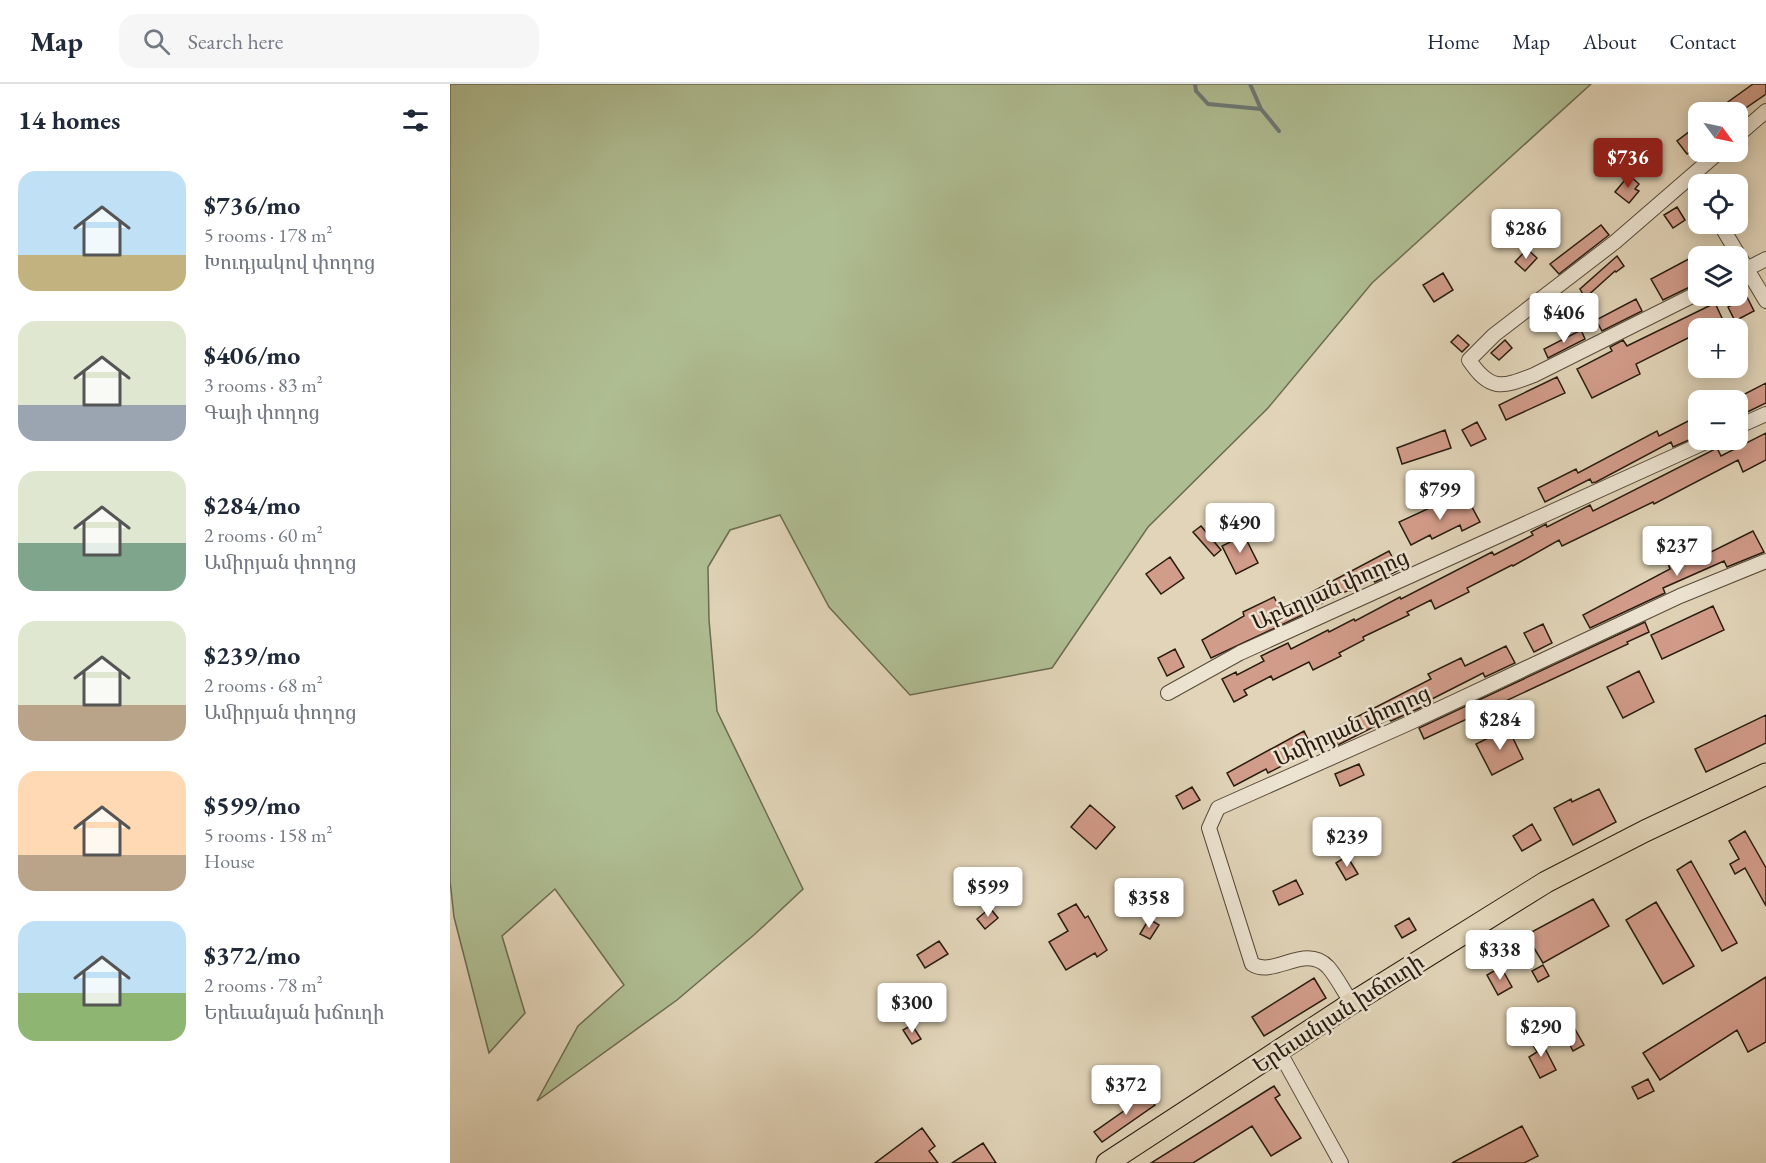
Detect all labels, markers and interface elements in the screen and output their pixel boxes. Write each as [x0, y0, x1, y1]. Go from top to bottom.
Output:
search box [119, 14, 539, 68]
text: Map [30, 23, 83, 59]
icon: search [140, 25, 173, 58]
text: Search here [188, 27, 283, 56]
text: Home [1427, 28, 1479, 55]
text: Map [1512, 28, 1550, 55]
text: About [1583, 28, 1636, 55]
text: Contact [1669, 28, 1736, 55]
north arrow [1688, 102, 1748, 162]
map controls [1688, 102, 1748, 450]
text: 14 homes [18, 103, 120, 137]
icon: filters [399, 104, 432, 137]
pin: $736 [1592, 138, 1664, 189]
text: $736 [1608, 144, 1648, 170]
button: locate [1688, 174, 1748, 234]
text: $736/mo [204, 188, 300, 222]
icon: home [66, 195, 138, 267]
pin: $286 [1490, 209, 1562, 260]
text: $286 [1506, 215, 1546, 241]
text: 5 rooms · 178 m² [204, 222, 332, 248]
button: layers [1688, 246, 1748, 306]
text: Խուդյակով փողոց [204, 249, 375, 275]
pin: $406 [1528, 293, 1600, 344]
text: $406 [1544, 299, 1584, 325]
button: + [1688, 318, 1748, 378]
text: $406/mo [204, 338, 300, 372]
icon: home [66, 345, 138, 417]
text: 3 rooms · 83 m² [204, 372, 323, 398]
button: − [1688, 390, 1748, 450]
text: Գայի փողոց [204, 399, 320, 425]
pin: $799 [1404, 470, 1476, 521]
text: $799 [1420, 476, 1460, 502]
text: $284/mo [204, 488, 300, 522]
icon: home [66, 495, 138, 567]
pin: $490 [1204, 503, 1276, 554]
text: $490 [1220, 509, 1260, 535]
text: 2 rooms · 60 m² [204, 522, 323, 548]
pin: $237 [1641, 526, 1713, 577]
text: $237 [1657, 532, 1697, 558]
street label: Աբեղյան փողոց [1247, 542, 1413, 637]
text: Ամիրյան փողոց [204, 549, 357, 575]
text: $239/mo [204, 638, 300, 672]
icon: home [66, 645, 138, 717]
text: 2 rooms · 68 m² [204, 672, 323, 698]
street label: Ամիրյան փողոց [1270, 678, 1435, 773]
text: Ամիրյան փողոց [204, 699, 357, 725]
pin: $284 [1464, 700, 1536, 751]
text: $284 [1480, 706, 1520, 732]
text: $599/mo [204, 788, 300, 822]
icon: home [66, 795, 138, 867]
pin: $239 [1311, 817, 1383, 868]
text: 5 rooms · 158 m² [204, 822, 332, 848]
text: $239 [1327, 823, 1367, 849]
text: House [204, 848, 255, 874]
pin: $599 [952, 867, 1024, 918]
text: $599 [968, 873, 1008, 899]
pin: $358 [1113, 878, 1185, 929]
text: $358 [1129, 884, 1169, 910]
pin: $338 [1464, 930, 1536, 981]
text: $338 [1480, 936, 1520, 962]
text: $372/mo [204, 938, 300, 972]
icon: home [66, 945, 138, 1017]
street label: Երեւանյան խճուղի [1247, 947, 1429, 1080]
text: 2 rooms · 78 m² [204, 972, 323, 998]
pin: $300 [876, 983, 948, 1034]
text: $300 [892, 989, 932, 1015]
text: Երեւանյան խճուղի [204, 999, 384, 1025]
pin: $290 [1505, 1007, 1577, 1058]
text: $290 [1521, 1013, 1561, 1039]
pin: $372 [1090, 1065, 1162, 1116]
text: $372 [1106, 1071, 1146, 1097]

